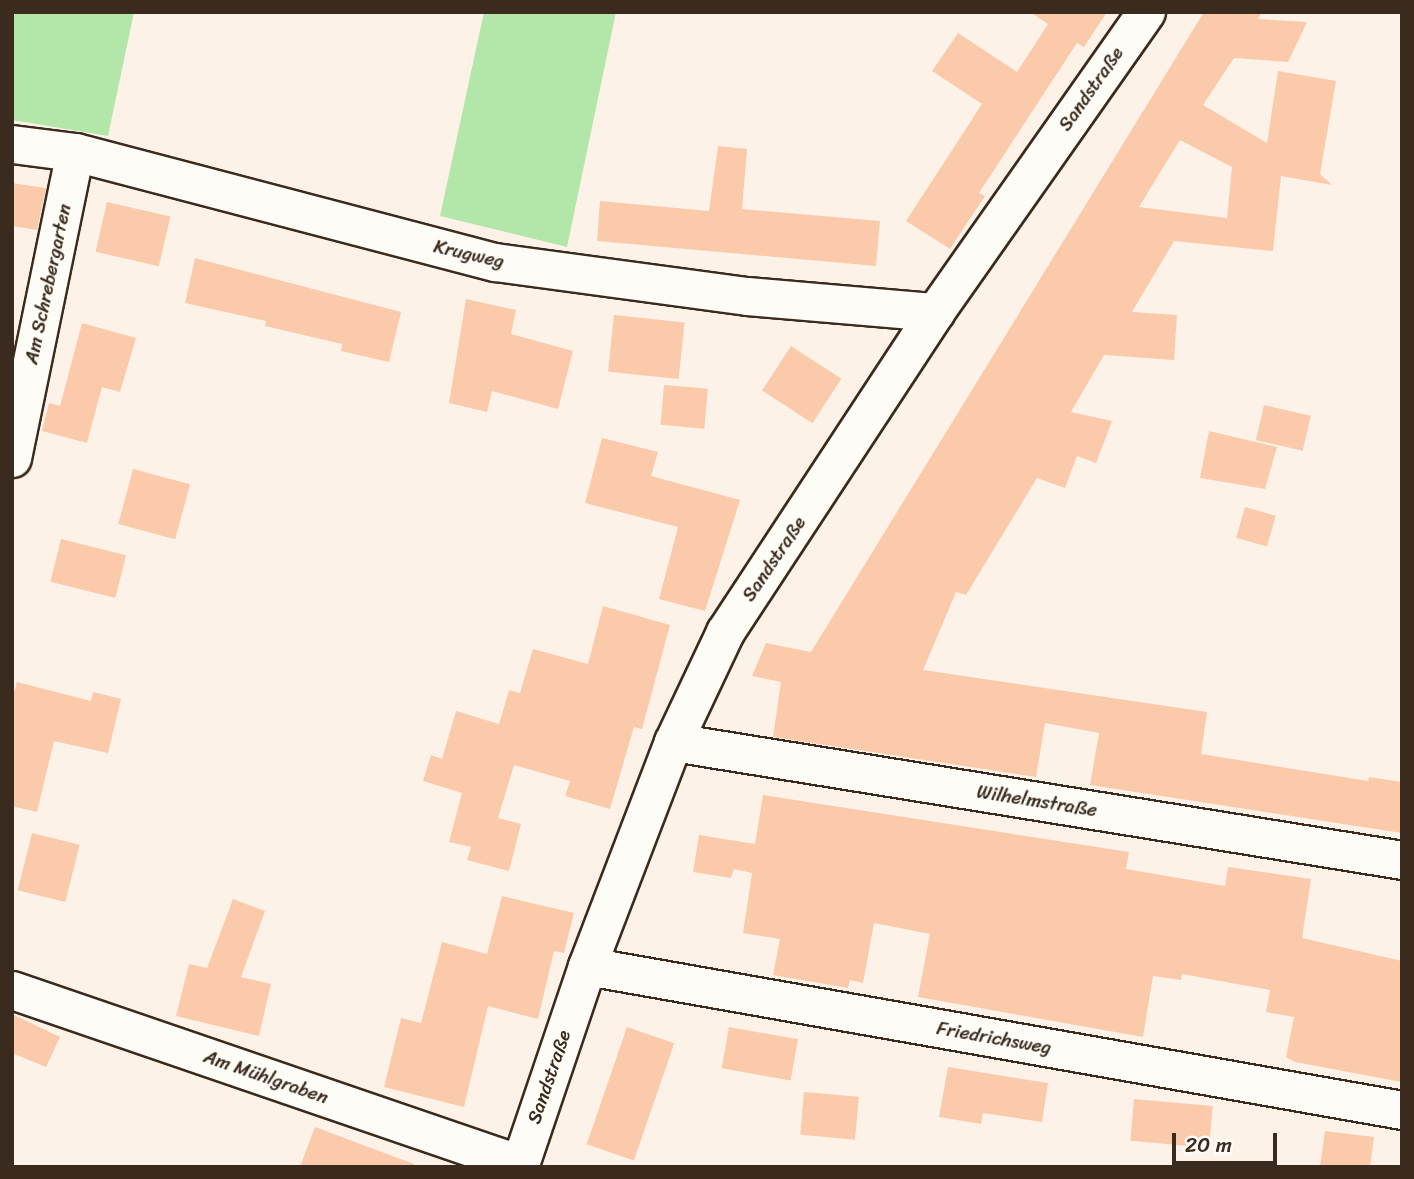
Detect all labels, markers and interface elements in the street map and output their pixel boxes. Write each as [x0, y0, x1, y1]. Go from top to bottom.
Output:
street label: Sandstraße [1054, 43, 1128, 135]
street label: Am Schrebergarten [20, 201, 76, 367]
street label: Krugweg [432, 235, 506, 273]
street label: Sandstraße [737, 512, 811, 606]
street label: Wilhelmstraße [975, 780, 1099, 822]
street label: Friedrichsweg [935, 1017, 1053, 1059]
street label: Sandstraße [522, 1027, 576, 1127]
street label: Am Mühlgraben [201, 1045, 331, 1109]
scale bar [1176, 1120, 1281, 1164]
text: 20 m [1185, 1126, 1232, 1164]

